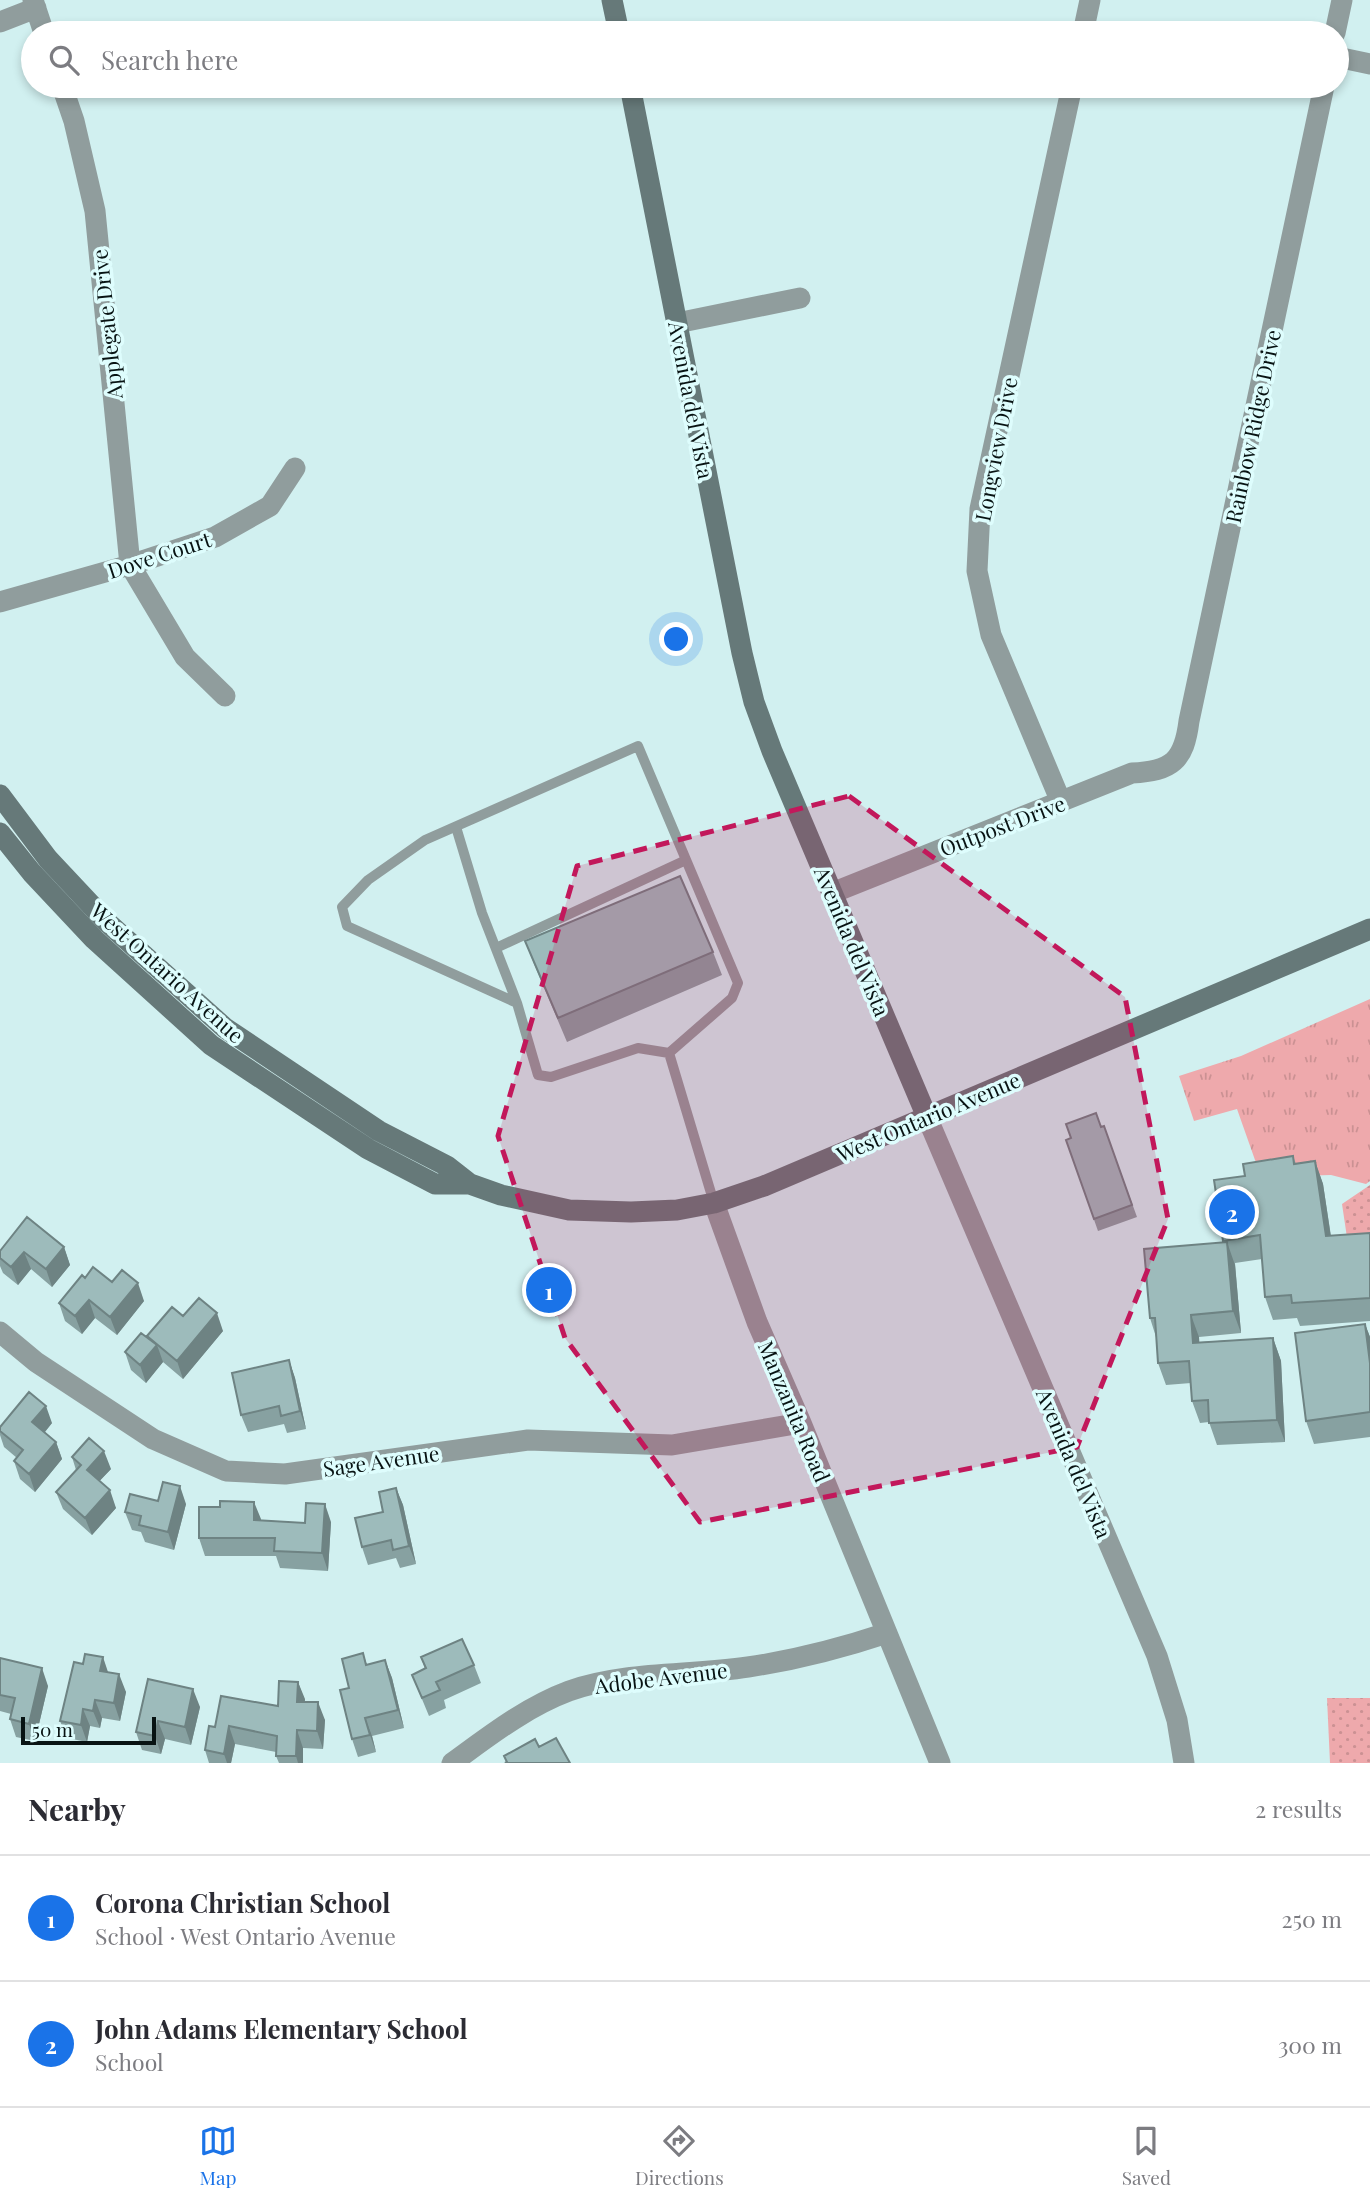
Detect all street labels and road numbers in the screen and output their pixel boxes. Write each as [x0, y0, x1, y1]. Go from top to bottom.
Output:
street label: Applegate Drive [84, 248, 128, 401]
street label: Avenida del Vista [663, 318, 721, 482]
street label: Rainbow Ridge Drive [1218, 327, 1286, 525]
street label: Longview Drive [967, 375, 1023, 523]
street label: Dove Court [104, 524, 215, 584]
street label: Outpost Drive [935, 788, 1069, 862]
street label: Avenida del Vista [809, 861, 897, 1020]
street label: West Ontario Avenue [85, 895, 250, 1048]
street label: West Ontario Avenue [831, 1065, 1024, 1168]
street label: Manzanita Road [753, 1336, 837, 1486]
street label: Avenida del Vista [1031, 1383, 1119, 1542]
street label: Sage Avenue [321, 1438, 441, 1482]
street label: Adobe Avenue [592, 1655, 729, 1699]

